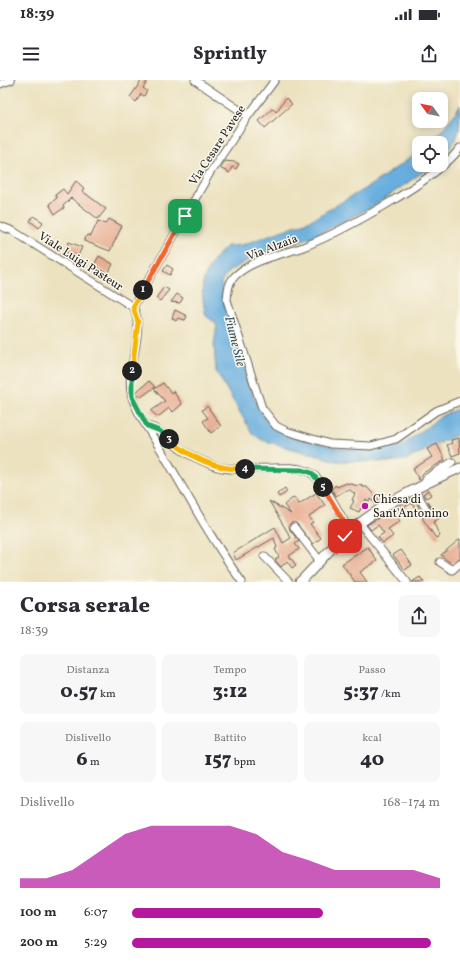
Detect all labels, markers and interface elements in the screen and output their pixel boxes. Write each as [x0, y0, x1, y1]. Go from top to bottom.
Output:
text: 18:39 [20, 4, 54, 25]
text: Sprintly [193, 42, 267, 67]
icon: menu [20, 43, 42, 65]
icon: share [418, 43, 440, 65]
north arrow [412, 92, 448, 128]
map controls [412, 92, 448, 172]
street label: Via Cesare Pavese [186, 102, 250, 189]
button: locate [412, 136, 448, 172]
pin [168, 199, 202, 233]
icon: arrive [174, 205, 196, 227]
street label: Viale Luigi Pasteur [35, 228, 126, 295]
street label: Via Alzaia [245, 231, 300, 265]
pin: 1 [133, 280, 153, 300]
text: 1 [141, 282, 145, 297]
water label: Fiume Sile [219, 314, 249, 369]
pin: 2 [122, 361, 142, 381]
text: 2 [129, 363, 135, 378]
pin: 3 [159, 429, 179, 449]
text: 3 [166, 431, 172, 446]
pin: 4 [235, 459, 255, 479]
text: 4 [242, 461, 248, 476]
pin: 5 [313, 477, 333, 497]
text: 5 [320, 479, 326, 494]
place label: Chiesa di Sant'Antonino [373, 492, 449, 522]
marker: Chiesa di Sant'Antonino [360, 501, 370, 511]
pin [328, 519, 362, 553]
icon: check [334, 525, 356, 547]
text: Corsa serale [20, 591, 150, 622]
button: share [398, 595, 440, 637]
text: 18:39 [20, 622, 48, 640]
text: Distanza [67, 663, 109, 678]
text: Tempo [214, 663, 246, 678]
text: Passo [358, 663, 386, 678]
text: 0.57 [60, 678, 98, 706]
text: 3:12 [213, 678, 247, 706]
text: 5:37 [343, 678, 379, 706]
text: km [98, 687, 116, 702]
text: /km [379, 687, 401, 702]
text: Dislivello [65, 731, 111, 746]
text: Battito [214, 731, 246, 746]
text: kcal [362, 731, 382, 746]
text: 6 [76, 746, 88, 774]
text: 157 [204, 746, 232, 774]
text: 40 [360, 746, 384, 774]
text: m [88, 755, 100, 770]
text: bpm [232, 755, 256, 770]
text: Dislivello [20, 794, 74, 812]
text: 168–174 m [383, 794, 440, 812]
text: 100 m [20, 904, 57, 922]
text: 6:07 [84, 904, 108, 922]
text: 200 m [20, 934, 58, 952]
text: 5:29 [84, 934, 107, 952]

